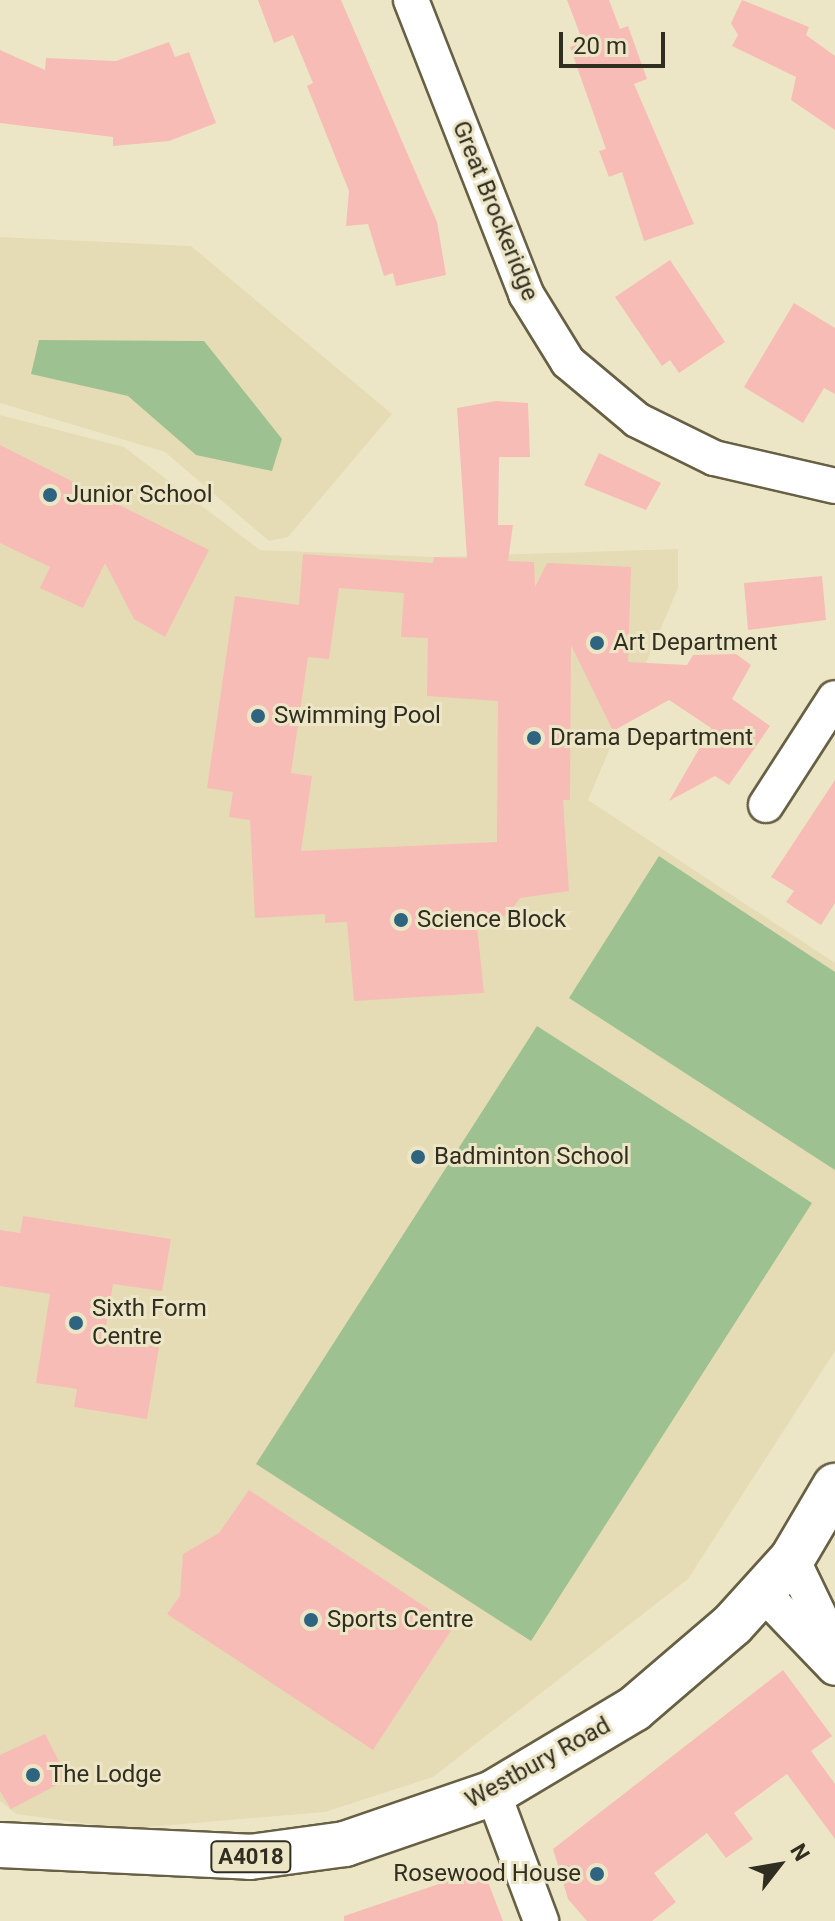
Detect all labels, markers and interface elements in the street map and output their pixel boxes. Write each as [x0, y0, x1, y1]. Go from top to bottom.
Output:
scale bar [563, 16, 669, 66]
text: 20 m [573, 32, 627, 60]
street label: Great Brockeridge [446, 117, 544, 305]
place label: Junior School [66, 481, 213, 509]
marker: Junior School [41, 486, 59, 504]
place label: Art Department [613, 629, 778, 657]
marker: Art Department [588, 634, 606, 652]
place label: Swimming Pool [274, 702, 441, 730]
marker: Swimming Pool [249, 707, 267, 725]
place label: Drama Department [550, 724, 753, 752]
marker: Drama Department [525, 729, 543, 747]
place label: Science Block [417, 906, 566, 934]
marker: Science Block [392, 911, 410, 929]
place label: Badminton School [434, 1143, 629, 1171]
marker: Badminton School [409, 1148, 427, 1166]
place label: Sixth Form Centre [92, 1295, 207, 1351]
marker: Sixth Form Centre [67, 1314, 85, 1332]
place label: Sports Centre [327, 1606, 473, 1634]
marker: Sports Centre [302, 1611, 320, 1629]
street label: Westbury Road [460, 1711, 616, 1815]
place label: The Lodge [49, 1761, 162, 1789]
marker: The Lodge [24, 1766, 42, 1784]
north arrow [739, 1825, 819, 1905]
road number: A4018 [209, 1839, 293, 1875]
text: N [785, 1839, 815, 1865]
place label: Rosewood House [393, 1860, 581, 1888]
marker: Rosewood House [588, 1865, 606, 1883]

